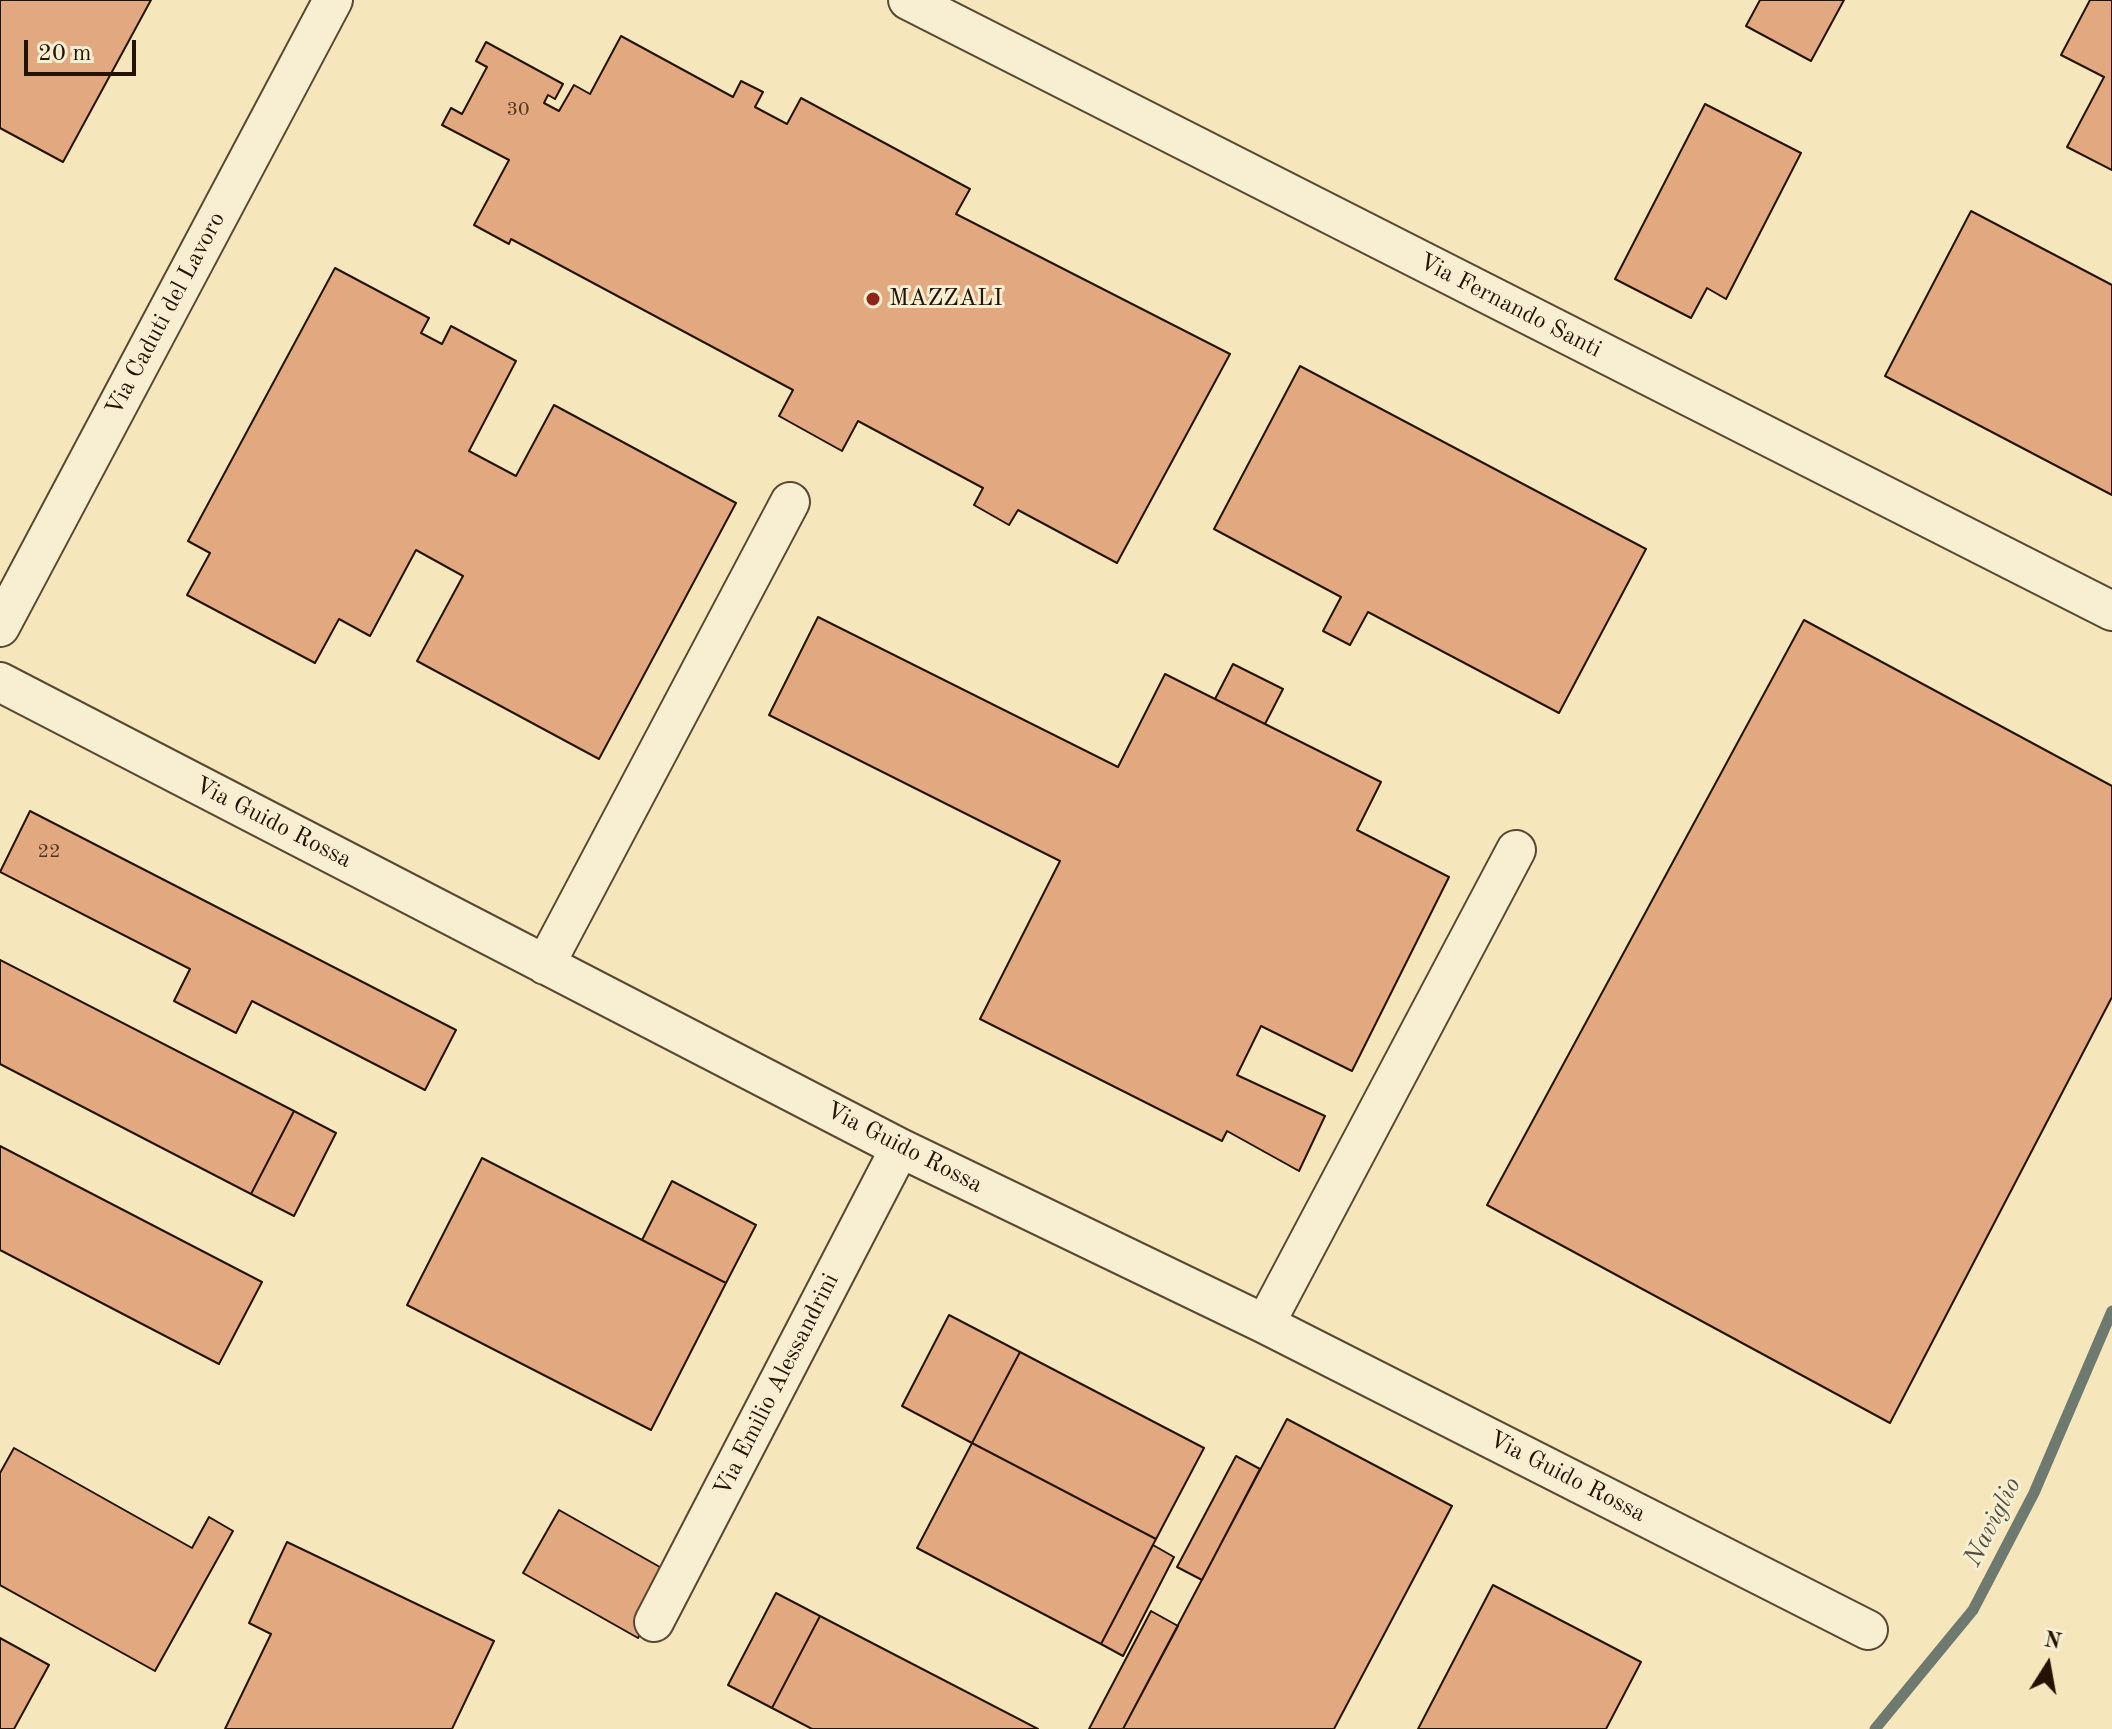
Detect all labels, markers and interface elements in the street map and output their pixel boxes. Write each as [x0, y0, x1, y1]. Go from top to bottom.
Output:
scale bar [28, 24, 140, 74]
text: 20 m [38, 42, 92, 66]
house number: 30 [506, 98, 530, 122]
street label: Via Caduti del Lavoro [100, 207, 232, 421]
street label: Via Fernando Santi [1414, 247, 1606, 365]
place label: MAZZALI [889, 285, 1003, 313]
marker: MAZZALI [864, 290, 882, 308]
street label: Via Guido Rossa [190, 771, 356, 875]
house number: 22 [37, 840, 61, 864]
street label: Via Guido Rossa [821, 1096, 987, 1200]
street label: Via Emilio Alessandrini [708, 1269, 846, 1501]
street label: Via Guido Rossa [1484, 1425, 1650, 1529]
water label: Naviglio [1957, 1472, 2029, 1572]
north arrow [2008, 1625, 2088, 1705]
text: N [2042, 1629, 2063, 1654]

